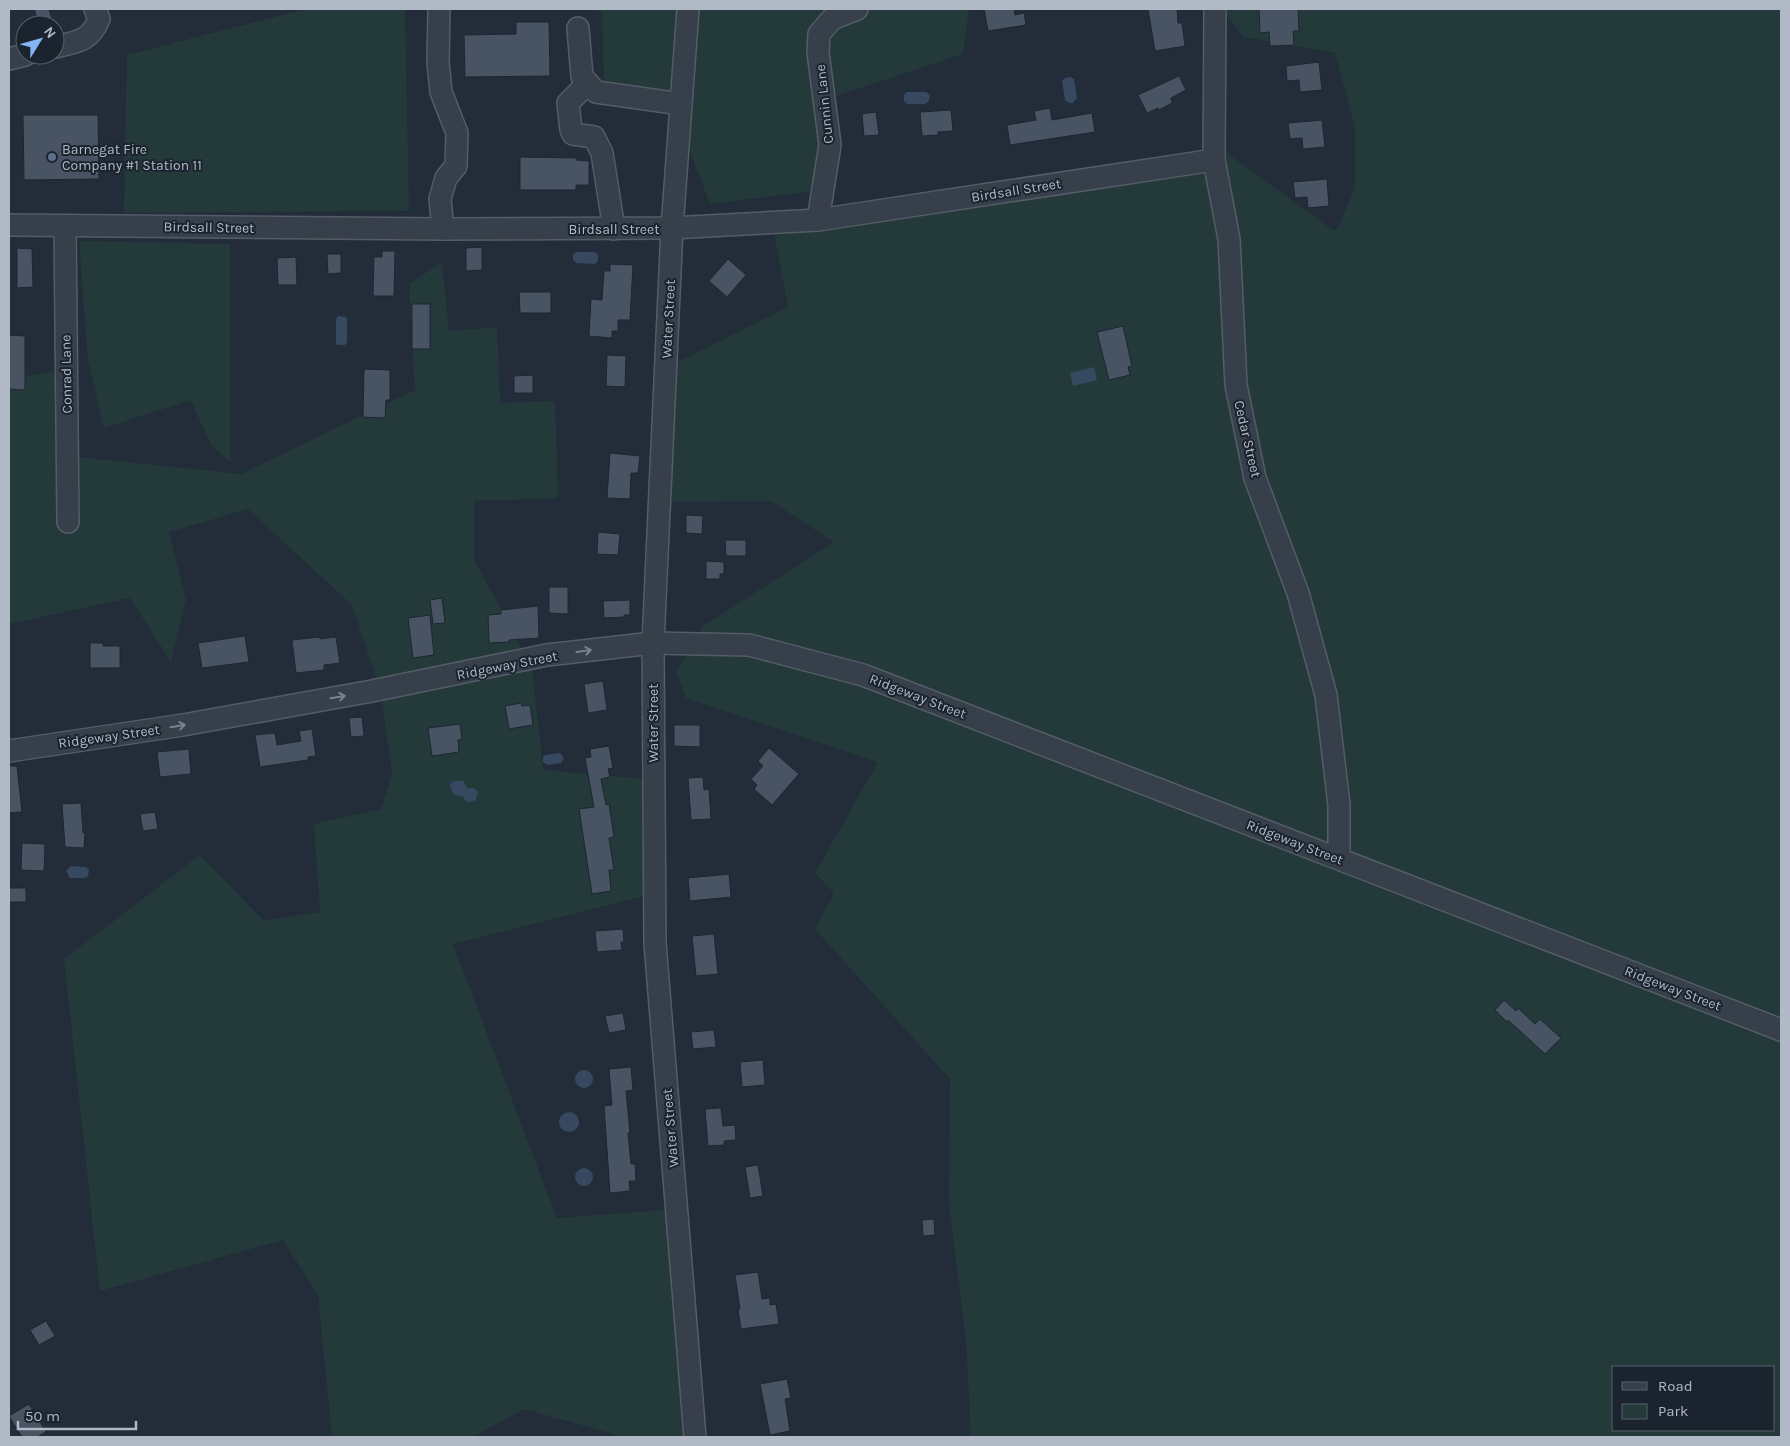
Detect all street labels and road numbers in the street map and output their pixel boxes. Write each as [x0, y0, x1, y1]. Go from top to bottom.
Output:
street label: Cunnin Lane [812, 63, 837, 145]
street label: Birdsall Street [970, 175, 1062, 206]
street label: Birdsall Street [163, 218, 255, 237]
street label: Birdsall Street [569, 221, 659, 238]
street label: Water Street [658, 279, 679, 359]
street label: Conrad Lane [57, 334, 76, 414]
street label: Cedar Street [1230, 399, 1265, 479]
street label: Ridgeway Street [455, 647, 559, 684]
street label: Ridgeway Street [867, 670, 969, 723]
street label: Water Street [645, 683, 662, 763]
street label: Ridgeway Street [57, 721, 161, 752]
street label: Ridgeway Street [1244, 816, 1346, 869]
street label: Ridgeway Street [1622, 962, 1724, 1015]
street label: Water Street [659, 1088, 682, 1168]

